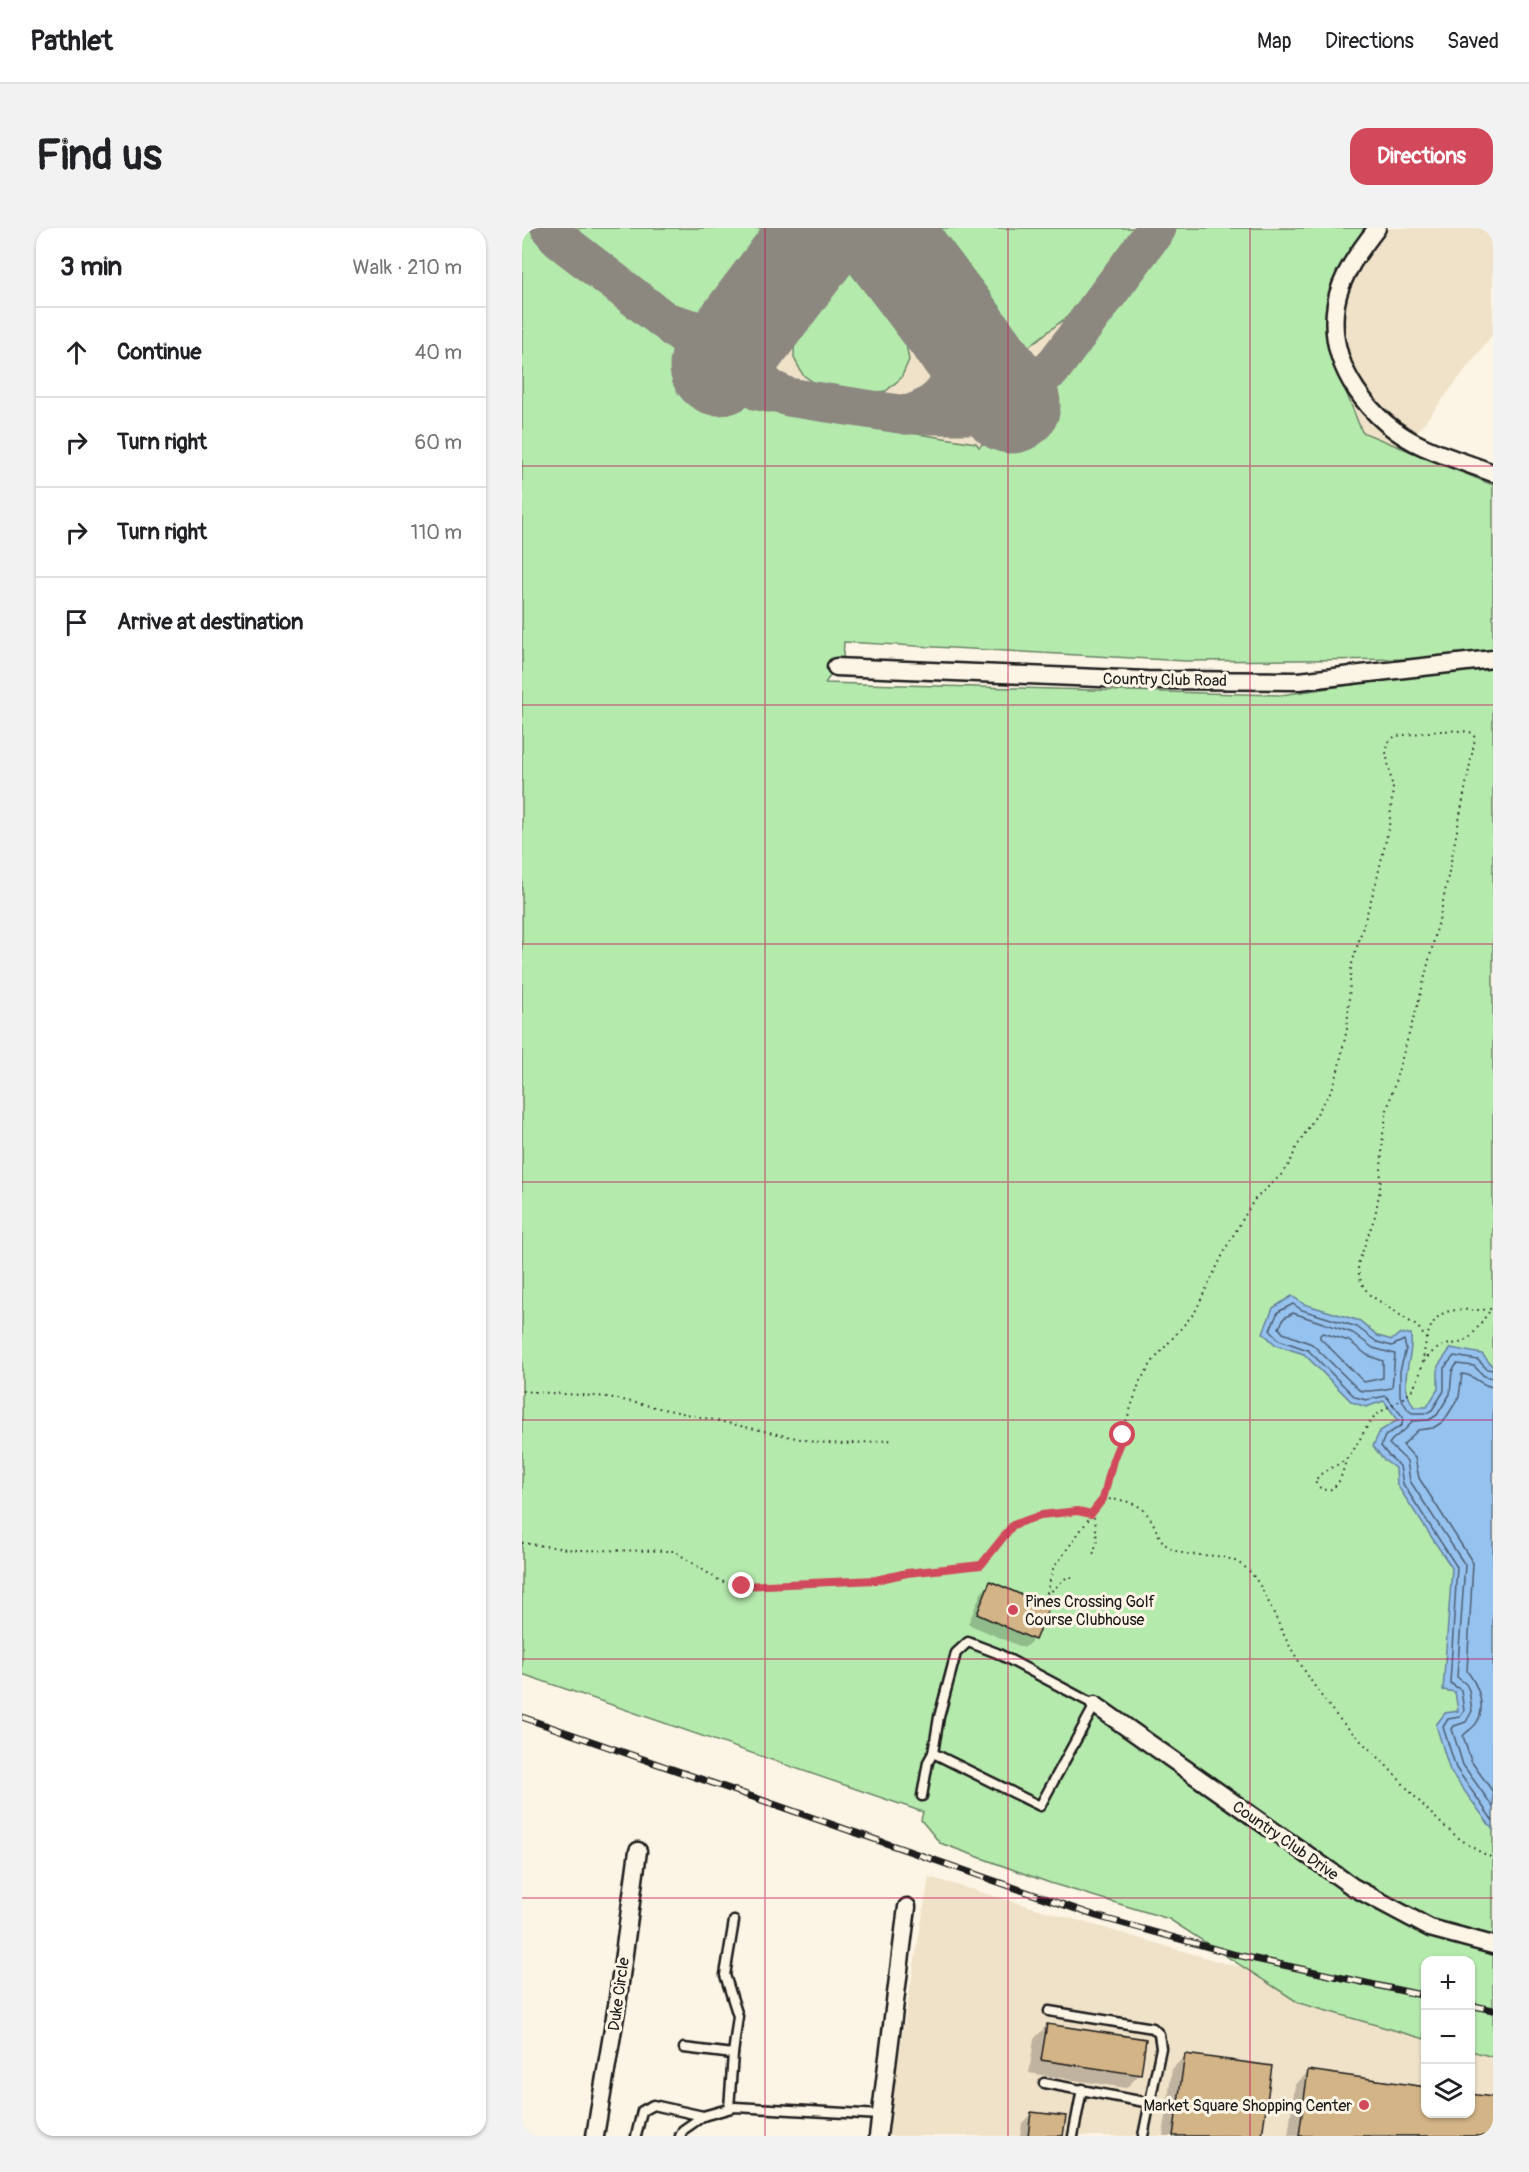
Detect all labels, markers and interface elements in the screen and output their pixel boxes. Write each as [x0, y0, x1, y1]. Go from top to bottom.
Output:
text: Pathlet [30, 24, 113, 59]
text: Map [1257, 28, 1292, 55]
text: Directions [1325, 28, 1414, 55]
text: Saved [1447, 28, 1499, 55]
button: Directions [1350, 128, 1493, 185]
text: Find us [36, 130, 162, 182]
text: 3 min [60, 251, 122, 283]
text: Walk · 210 m [353, 255, 462, 280]
icon: ahead [60, 336, 93, 369]
text: Continue [117, 338, 201, 366]
text: 40 m [415, 340, 462, 365]
icon: right [60, 426, 93, 459]
text: Turn right [117, 428, 207, 456]
text: 60 m [415, 430, 462, 455]
icon: right [60, 516, 93, 549]
text: Turn right [117, 518, 207, 546]
text: 110 m [411, 520, 462, 545]
icon: arrive [60, 606, 93, 639]
text: Arrive at destination [117, 608, 303, 636]
street label: Country Club Road [1103, 669, 1227, 691]
route start [1109, 1421, 1135, 1447]
route end [728, 1572, 754, 1598]
place label: Pines Crossing Golf Course Clubhouse [1025, 1592, 1156, 1630]
marker: Pines Crossing Golf Course Clubhouse [1006, 1603, 1020, 1617]
street label: Country Club Drive [1228, 1797, 1342, 1885]
street label: Duke Circle [604, 1956, 634, 2032]
map controls [1421, 1956, 1475, 2118]
button: + [1421, 1956, 1475, 2010]
button: − [1421, 2010, 1475, 2064]
button: layers [1421, 2064, 1475, 2118]
place label: Market Square Shopping Center [1143, 2096, 1352, 2116]
marker: Market Square Shopping Center [1357, 2098, 1371, 2112]

